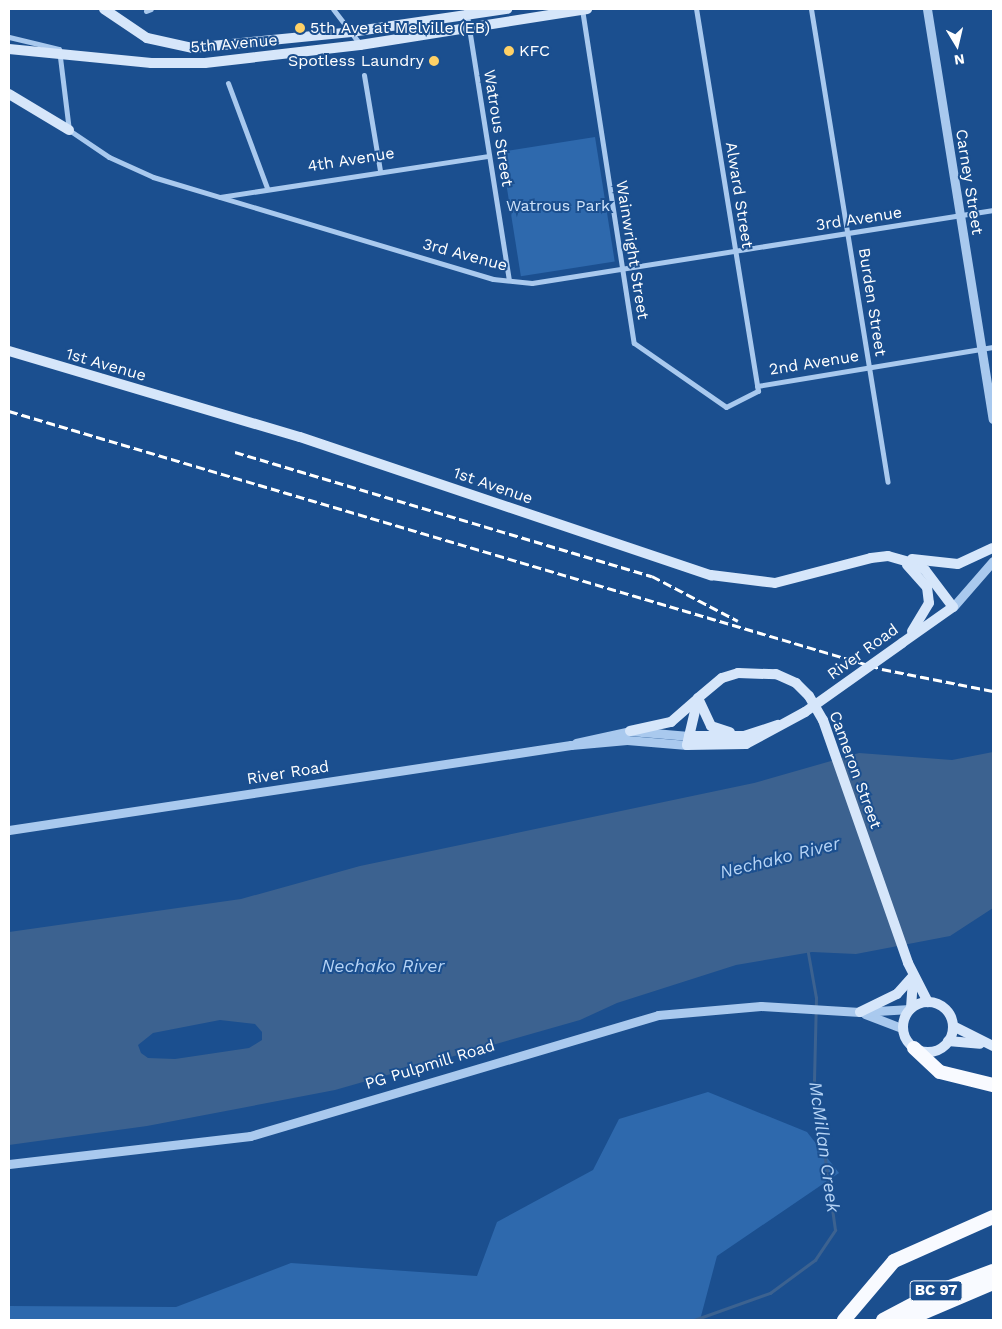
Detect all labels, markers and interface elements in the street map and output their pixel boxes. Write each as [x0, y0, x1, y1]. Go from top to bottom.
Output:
place label: 5th Ave at Melville (EB) [310, 18, 491, 38]
north arrow [932, 20, 982, 70]
marker: 5th Ave at Melville (EB) [294, 22, 306, 34]
street label: 5th Avenue [189, 31, 279, 57]
place label: KFC [519, 41, 550, 61]
marker: KFC [503, 45, 515, 57]
place label: Spotless Laundry [288, 51, 424, 71]
text: N [953, 51, 966, 69]
marker: Spotless Laundry [428, 55, 440, 67]
street label: Watrous Street [479, 68, 517, 188]
street label: Carney Street [951, 128, 987, 236]
street label: Alward Street [721, 140, 757, 250]
street label: 4th Avenue [306, 144, 396, 176]
street label: Wainwright Street [612, 179, 652, 321]
park label: Watrous Park [506, 196, 610, 216]
street label: 3rd Avenue [814, 203, 904, 235]
street label: 3rd Avenue [420, 234, 510, 276]
street label: Burden Street [854, 246, 890, 358]
street label: 1st Avenue [63, 344, 149, 386]
street label: 2nd Avenue [767, 346, 861, 380]
street label: 1st Avenue [450, 463, 536, 509]
street label: River Road [824, 620, 902, 684]
street label: Cameron Street [825, 709, 885, 831]
street label: River Road [245, 757, 331, 789]
water label: Nechako River [718, 833, 842, 883]
water label: Nechako River [321, 955, 445, 977]
street label: PG Pulpmill Road [363, 1036, 497, 1094]
water label: McMillan Creek [804, 1080, 844, 1214]
road number: BC 97 [908, 1278, 964, 1304]

